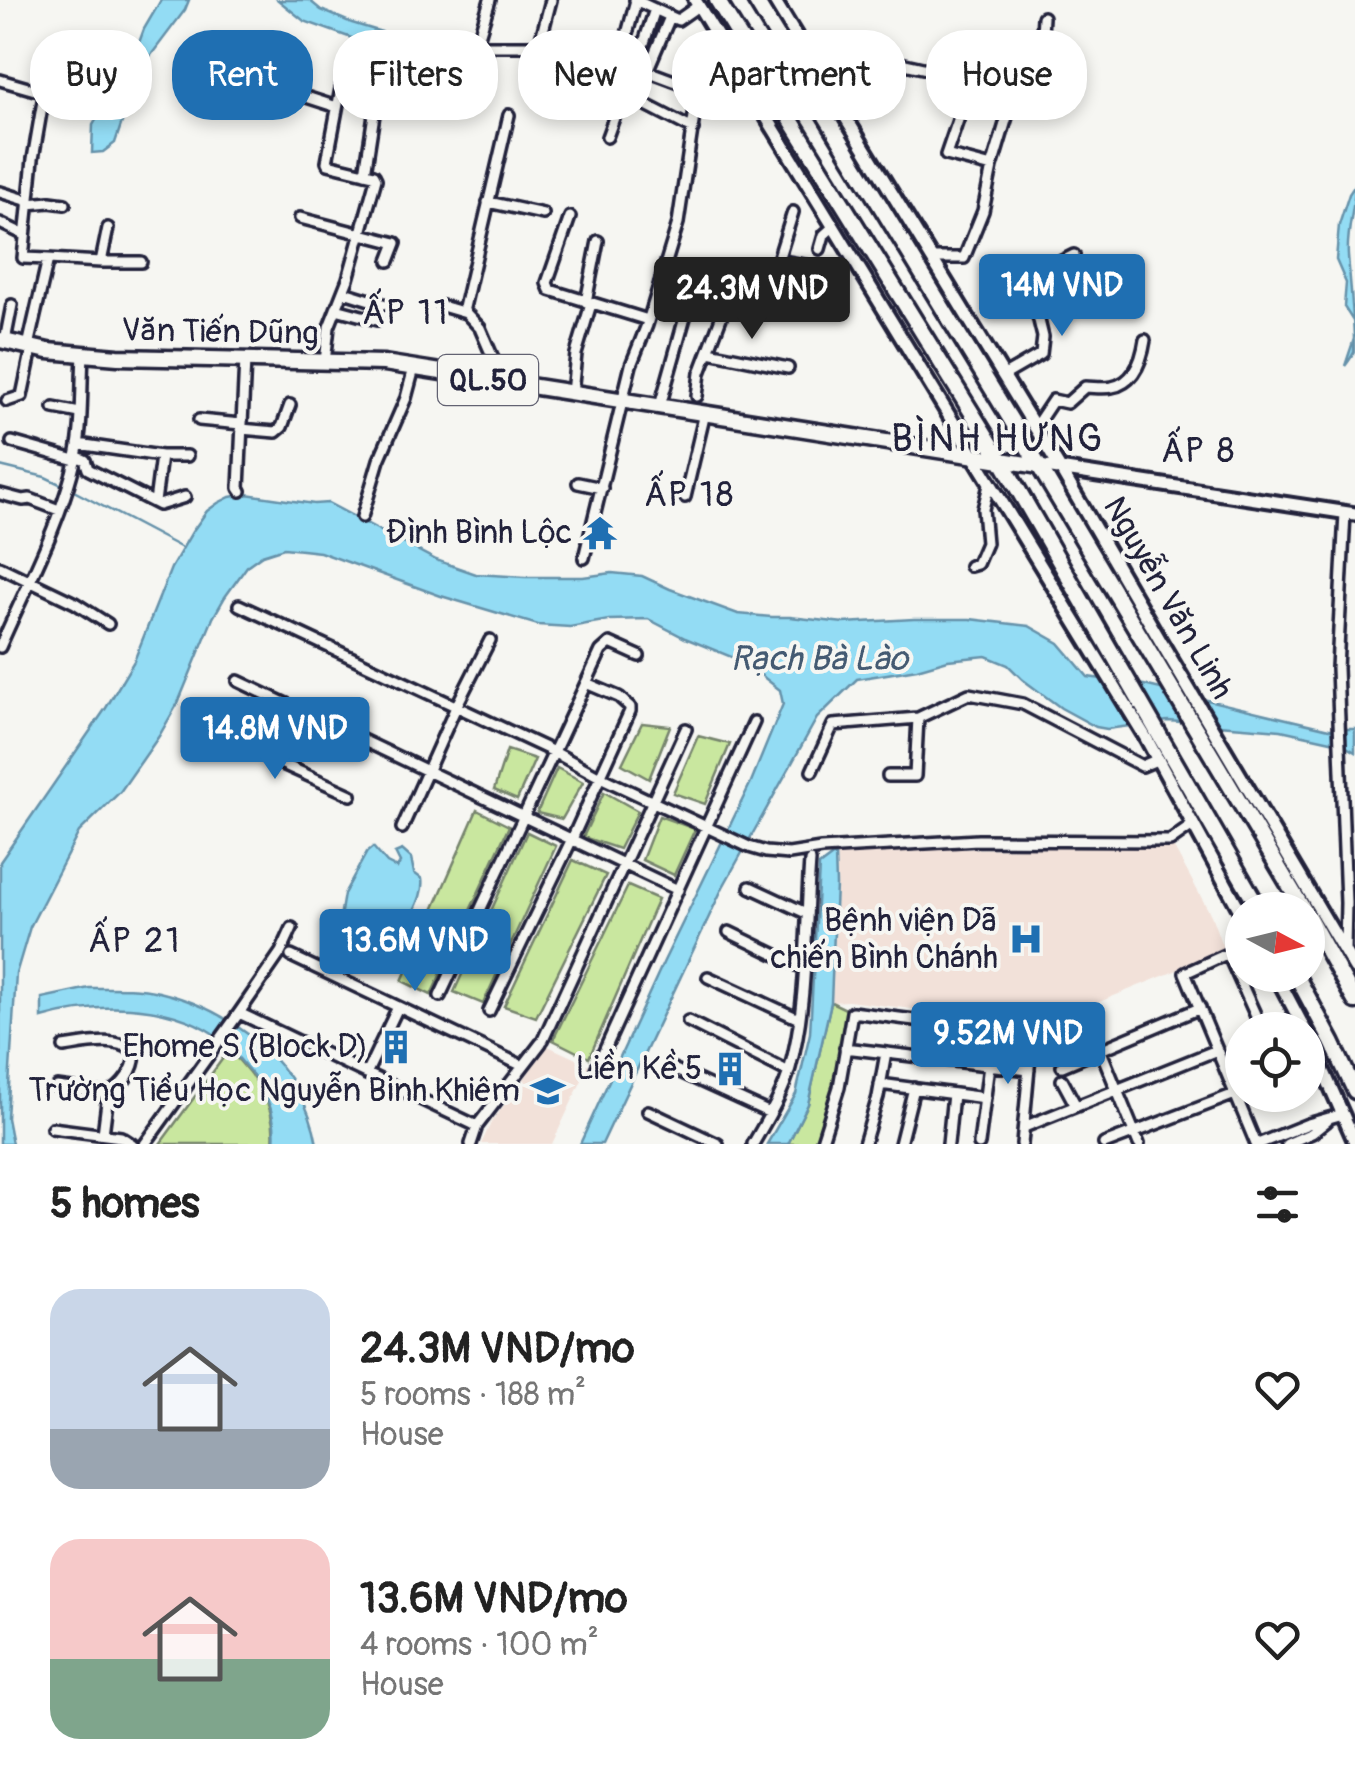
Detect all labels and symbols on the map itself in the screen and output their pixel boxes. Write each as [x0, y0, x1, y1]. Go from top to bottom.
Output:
pin: 14M VND [970, 254, 1154, 339]
pin: 24.3M VND [638, 257, 866, 342]
district label: ẤP 11 [362, 288, 450, 335]
street label: Văn Tiến Dũng [121, 310, 319, 354]
road number: QL.50 [438, 355, 538, 405]
district label: BÌNH HƯNG [891, 415, 1105, 463]
district label: ẤP 8 [1161, 426, 1237, 473]
district label: ẤP 18 [644, 470, 736, 517]
street label: Nguyễn Văn Linh [1094, 489, 1243, 706]
place label: Đình Bình Lộc [386, 513, 572, 553]
temple icon: Đình Bình Lộc [581, 514, 619, 552]
water label: Rạch Bà Lào [730, 637, 910, 681]
pin: 14.8M VND [161, 697, 389, 782]
north arrow [1225, 892, 1325, 992]
place label: Bệnh viện Dã chiến Bình Chánh [770, 901, 998, 978]
pin: 13.6M VND [301, 909, 529, 994]
district label: ẤP 21 [88, 916, 182, 963]
hospital icon: Bệnh viện Dã chiến Bình Chánh [1007, 920, 1045, 958]
pin: 9.52M VND [894, 1002, 1122, 1087]
place label: Ehome S (Block D) [122, 1027, 368, 1067]
building icon: Ehome S (Block D) [377, 1028, 415, 1066]
place label: Liền Kề 5 [576, 1048, 702, 1089]
building icon: Liền Kề 5 [711, 1050, 749, 1088]
place label: Trường Tiểu Học Nguyễn Bỉnh Khiêm [28, 1070, 520, 1111]
school or university icon: Trường Tiểu Học Nguyễn Bỉnh Khiêm [529, 1072, 567, 1110]

